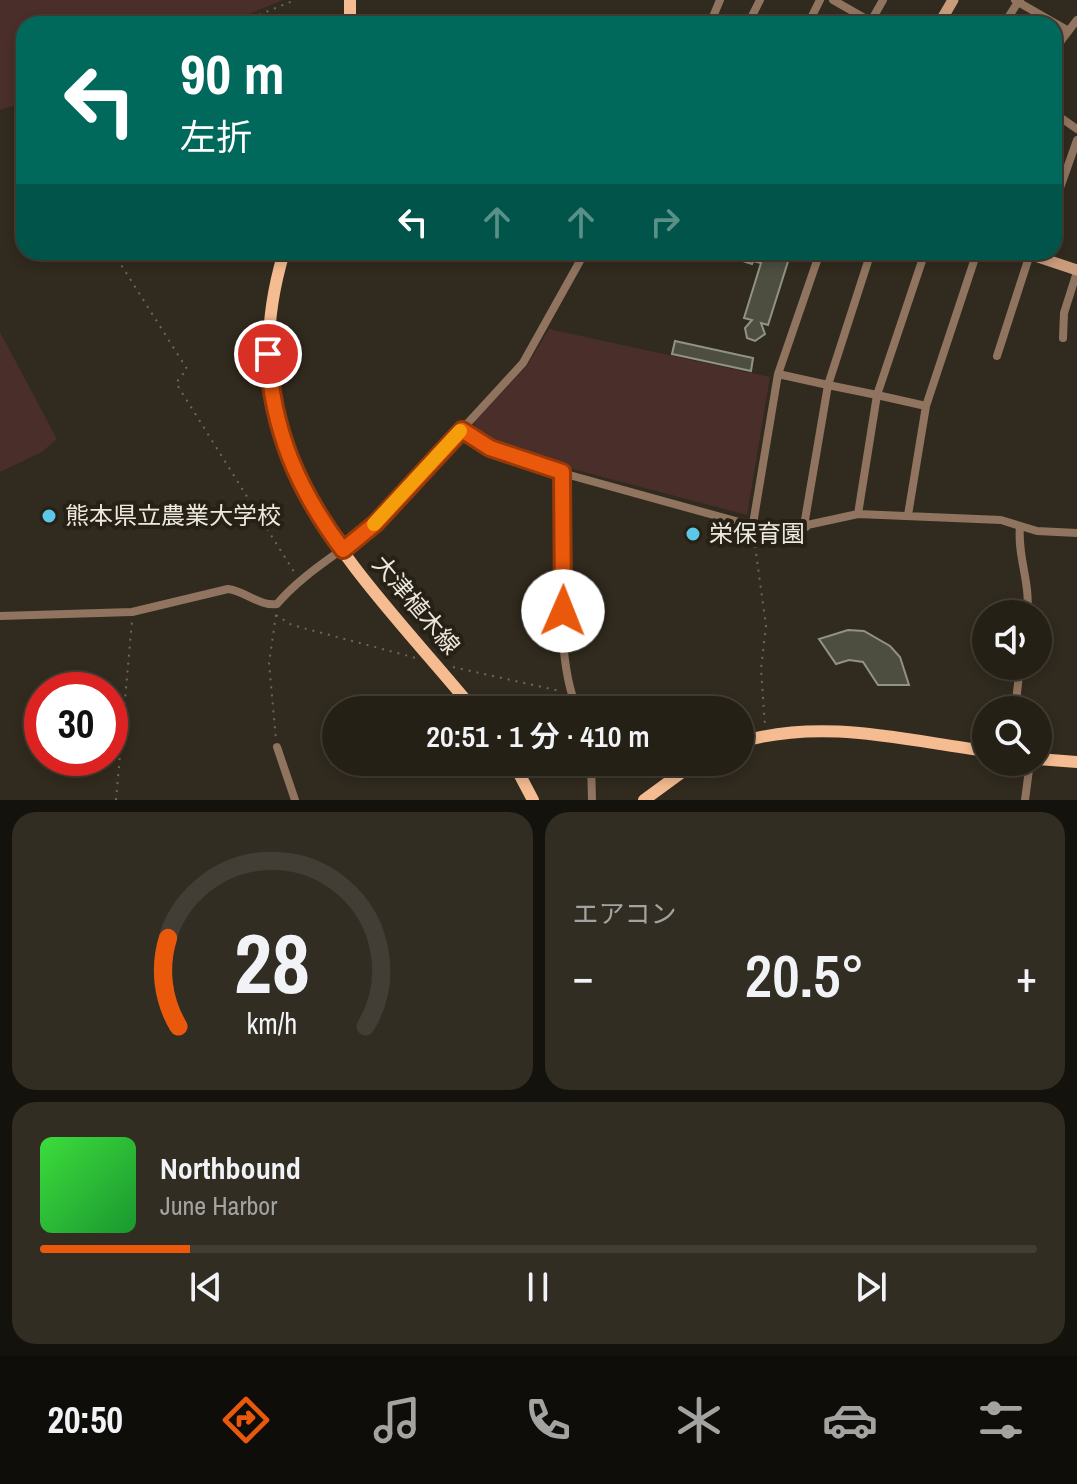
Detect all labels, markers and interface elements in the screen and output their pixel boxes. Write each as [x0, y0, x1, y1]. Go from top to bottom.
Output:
text: 90 m [180, 36, 285, 111]
icon: left [48, 48, 152, 152]
text: 左折 [180, 113, 252, 161]
icon: left [391, 200, 435, 244]
icon: ahead [475, 200, 519, 244]
icon: ahead [559, 200, 603, 244]
icon: right [643, 200, 687, 244]
pin [234, 320, 302, 388]
icon: arrive [246, 332, 290, 376]
place label: 熊本県立農業大学校 [65, 499, 281, 531]
marker: 熊本県立農業大学校 [40, 507, 58, 525]
place label: 栄保育園 [709, 517, 805, 549]
marker: 栄保育園 [684, 525, 702, 543]
street label: 大津植木線 [366, 548, 468, 661]
position arrow [521, 569, 605, 653]
map controls [972, 600, 1052, 776]
button: sound [972, 600, 1052, 680]
speed limit sign: 30 [24, 672, 128, 776]
button: search [972, 696, 1052, 776]
text: 20:51 · 1 分 · 410 m [426, 716, 650, 756]
text: エアコン [573, 896, 677, 931]
text: 28 [234, 907, 310, 1019]
text: 20.5° [745, 935, 865, 1016]
text: − [573, 946, 594, 1006]
text: + [1016, 946, 1037, 1006]
text: km/h [247, 1004, 298, 1043]
text: Northbound [160, 1148, 301, 1188]
text: June Harbor [160, 1188, 277, 1223]
icon: previous [184, 1265, 228, 1309]
icon: pause [516, 1265, 560, 1309]
icon: next [849, 1265, 893, 1309]
icon: directions [218, 1392, 274, 1448]
icon: music [369, 1392, 425, 1448]
icon: phone [520, 1392, 576, 1448]
icon: climate [671, 1392, 727, 1448]
icon: car [822, 1392, 878, 1448]
icon: filters [973, 1392, 1029, 1448]
text: 20:50 [48, 1396, 123, 1444]

